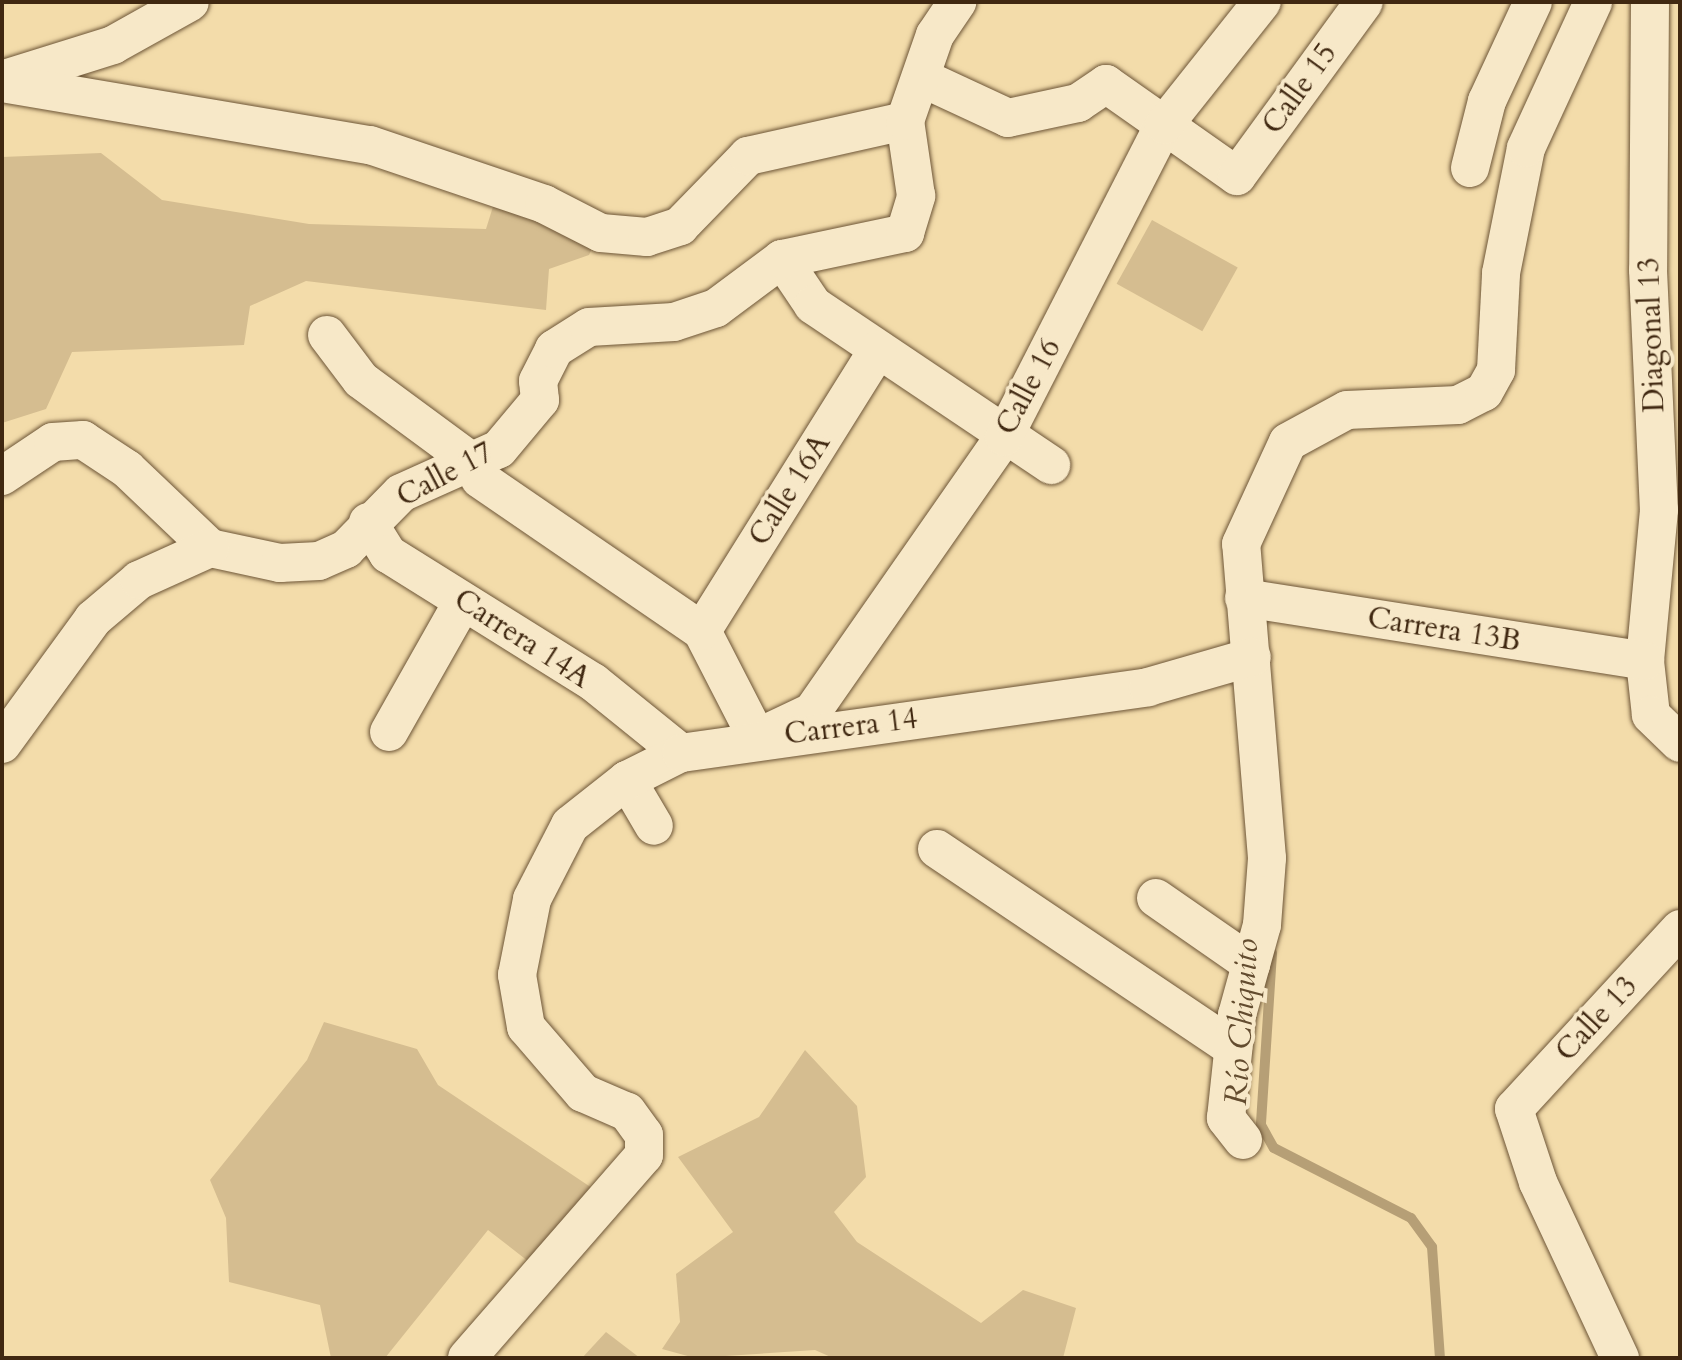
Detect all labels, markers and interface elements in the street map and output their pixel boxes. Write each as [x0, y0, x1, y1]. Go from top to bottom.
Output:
street label: Calle 15 [1255, 37, 1345, 141]
street label: Diagonal 13 [1631, 257, 1673, 413]
street label: Calle 16 [989, 333, 1069, 441]
street label: Calle 16A [742, 427, 838, 553]
street label: Calle 17 [391, 435, 499, 515]
street label: Carrera 14A [447, 582, 597, 696]
street label: Carrera 13B [1365, 600, 1523, 660]
street label: Carrera 14 [782, 701, 920, 753]
water label: Río Chiquito [1217, 937, 1267, 1107]
street label: Calle 13 [1549, 969, 1645, 1069]

